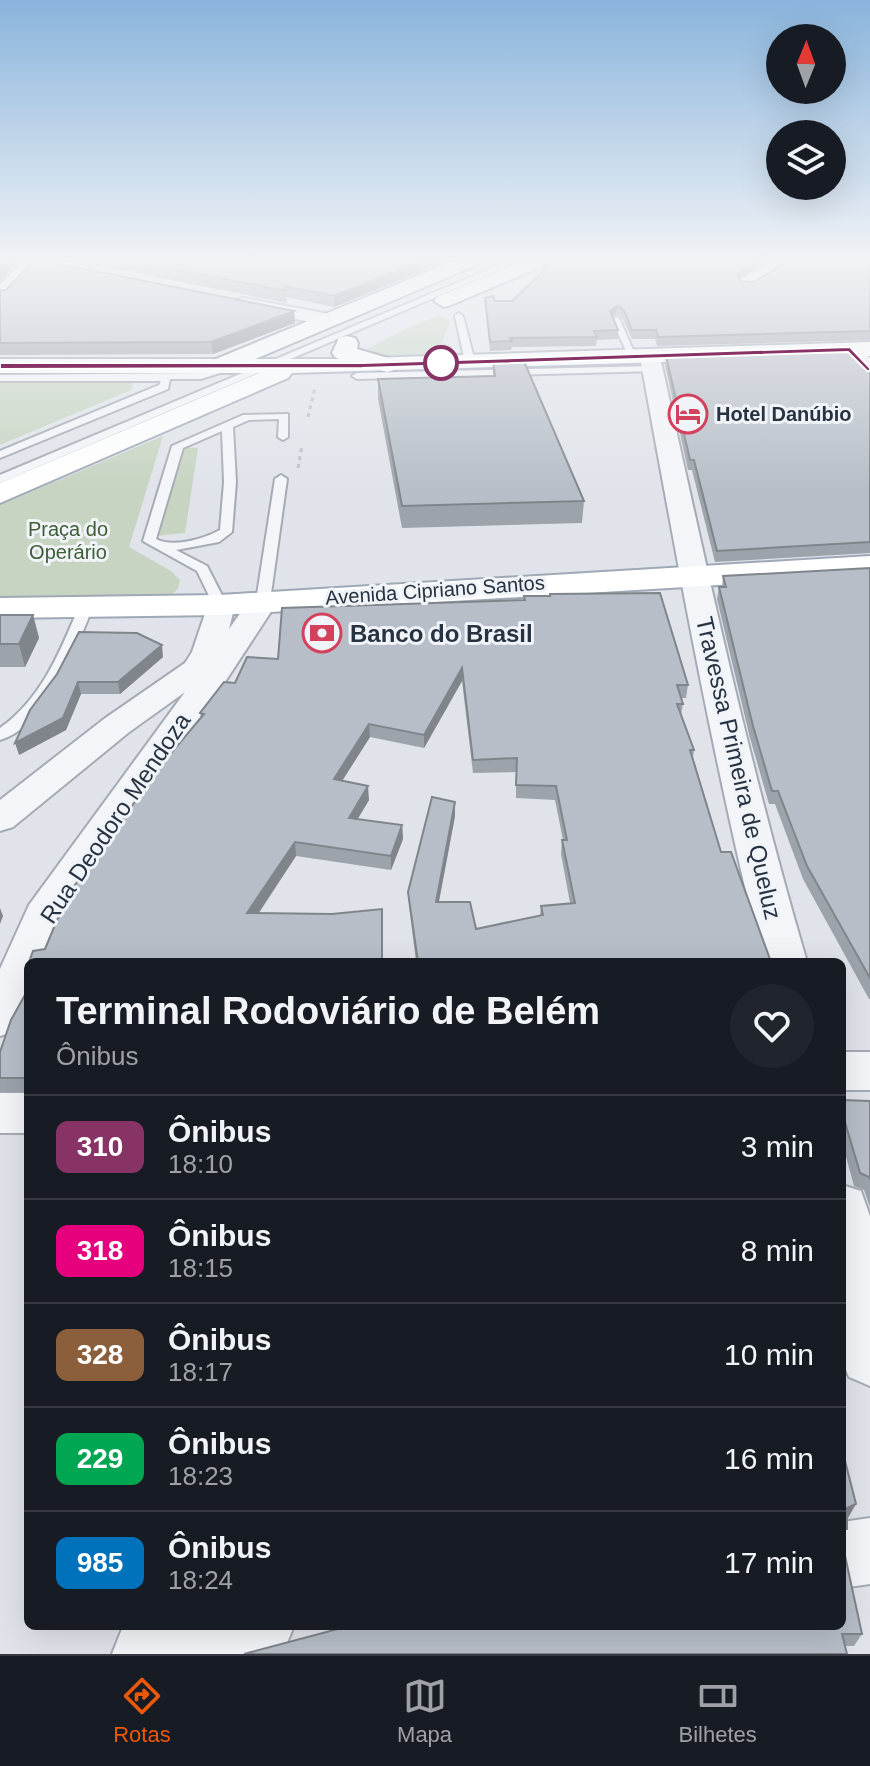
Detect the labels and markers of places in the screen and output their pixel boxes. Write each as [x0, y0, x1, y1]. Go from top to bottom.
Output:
unlabelled marker [424, 346, 458, 380]
hotel icon: Hotel Danúbio [667, 393, 709, 435]
place label: Hotel Danúbio [716, 403, 852, 425]
bank icon: Banco do Brasil [301, 612, 343, 654]
place label: Banco do Brasil [350, 620, 533, 647]

